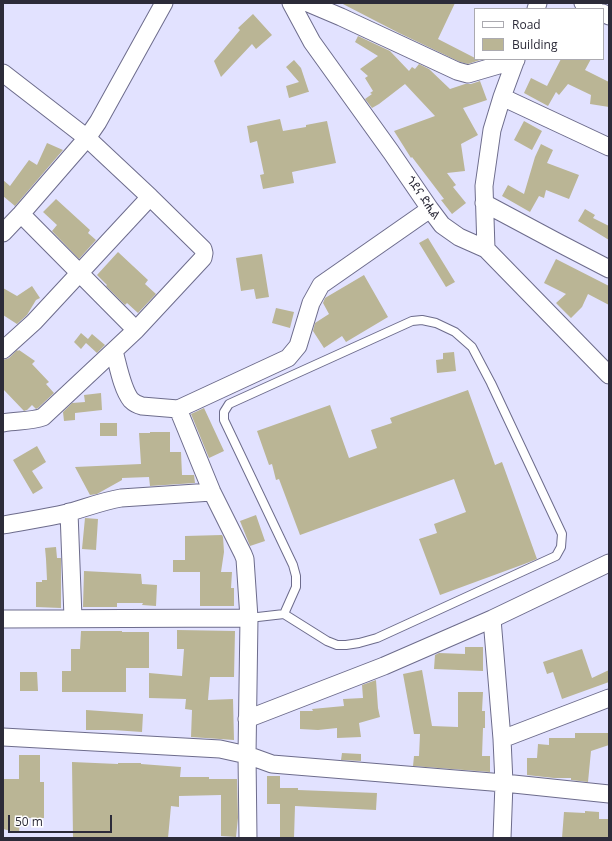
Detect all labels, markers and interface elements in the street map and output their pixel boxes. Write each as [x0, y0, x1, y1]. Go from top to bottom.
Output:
legend [474, 8, 604, 60]
text: Road [512, 16, 541, 33]
text: Building [512, 36, 557, 53]
street label: ጎደና ድሒል [403, 174, 443, 222]
scale bar [10, 807, 114, 833]
text: 50 m [15, 813, 43, 830]

